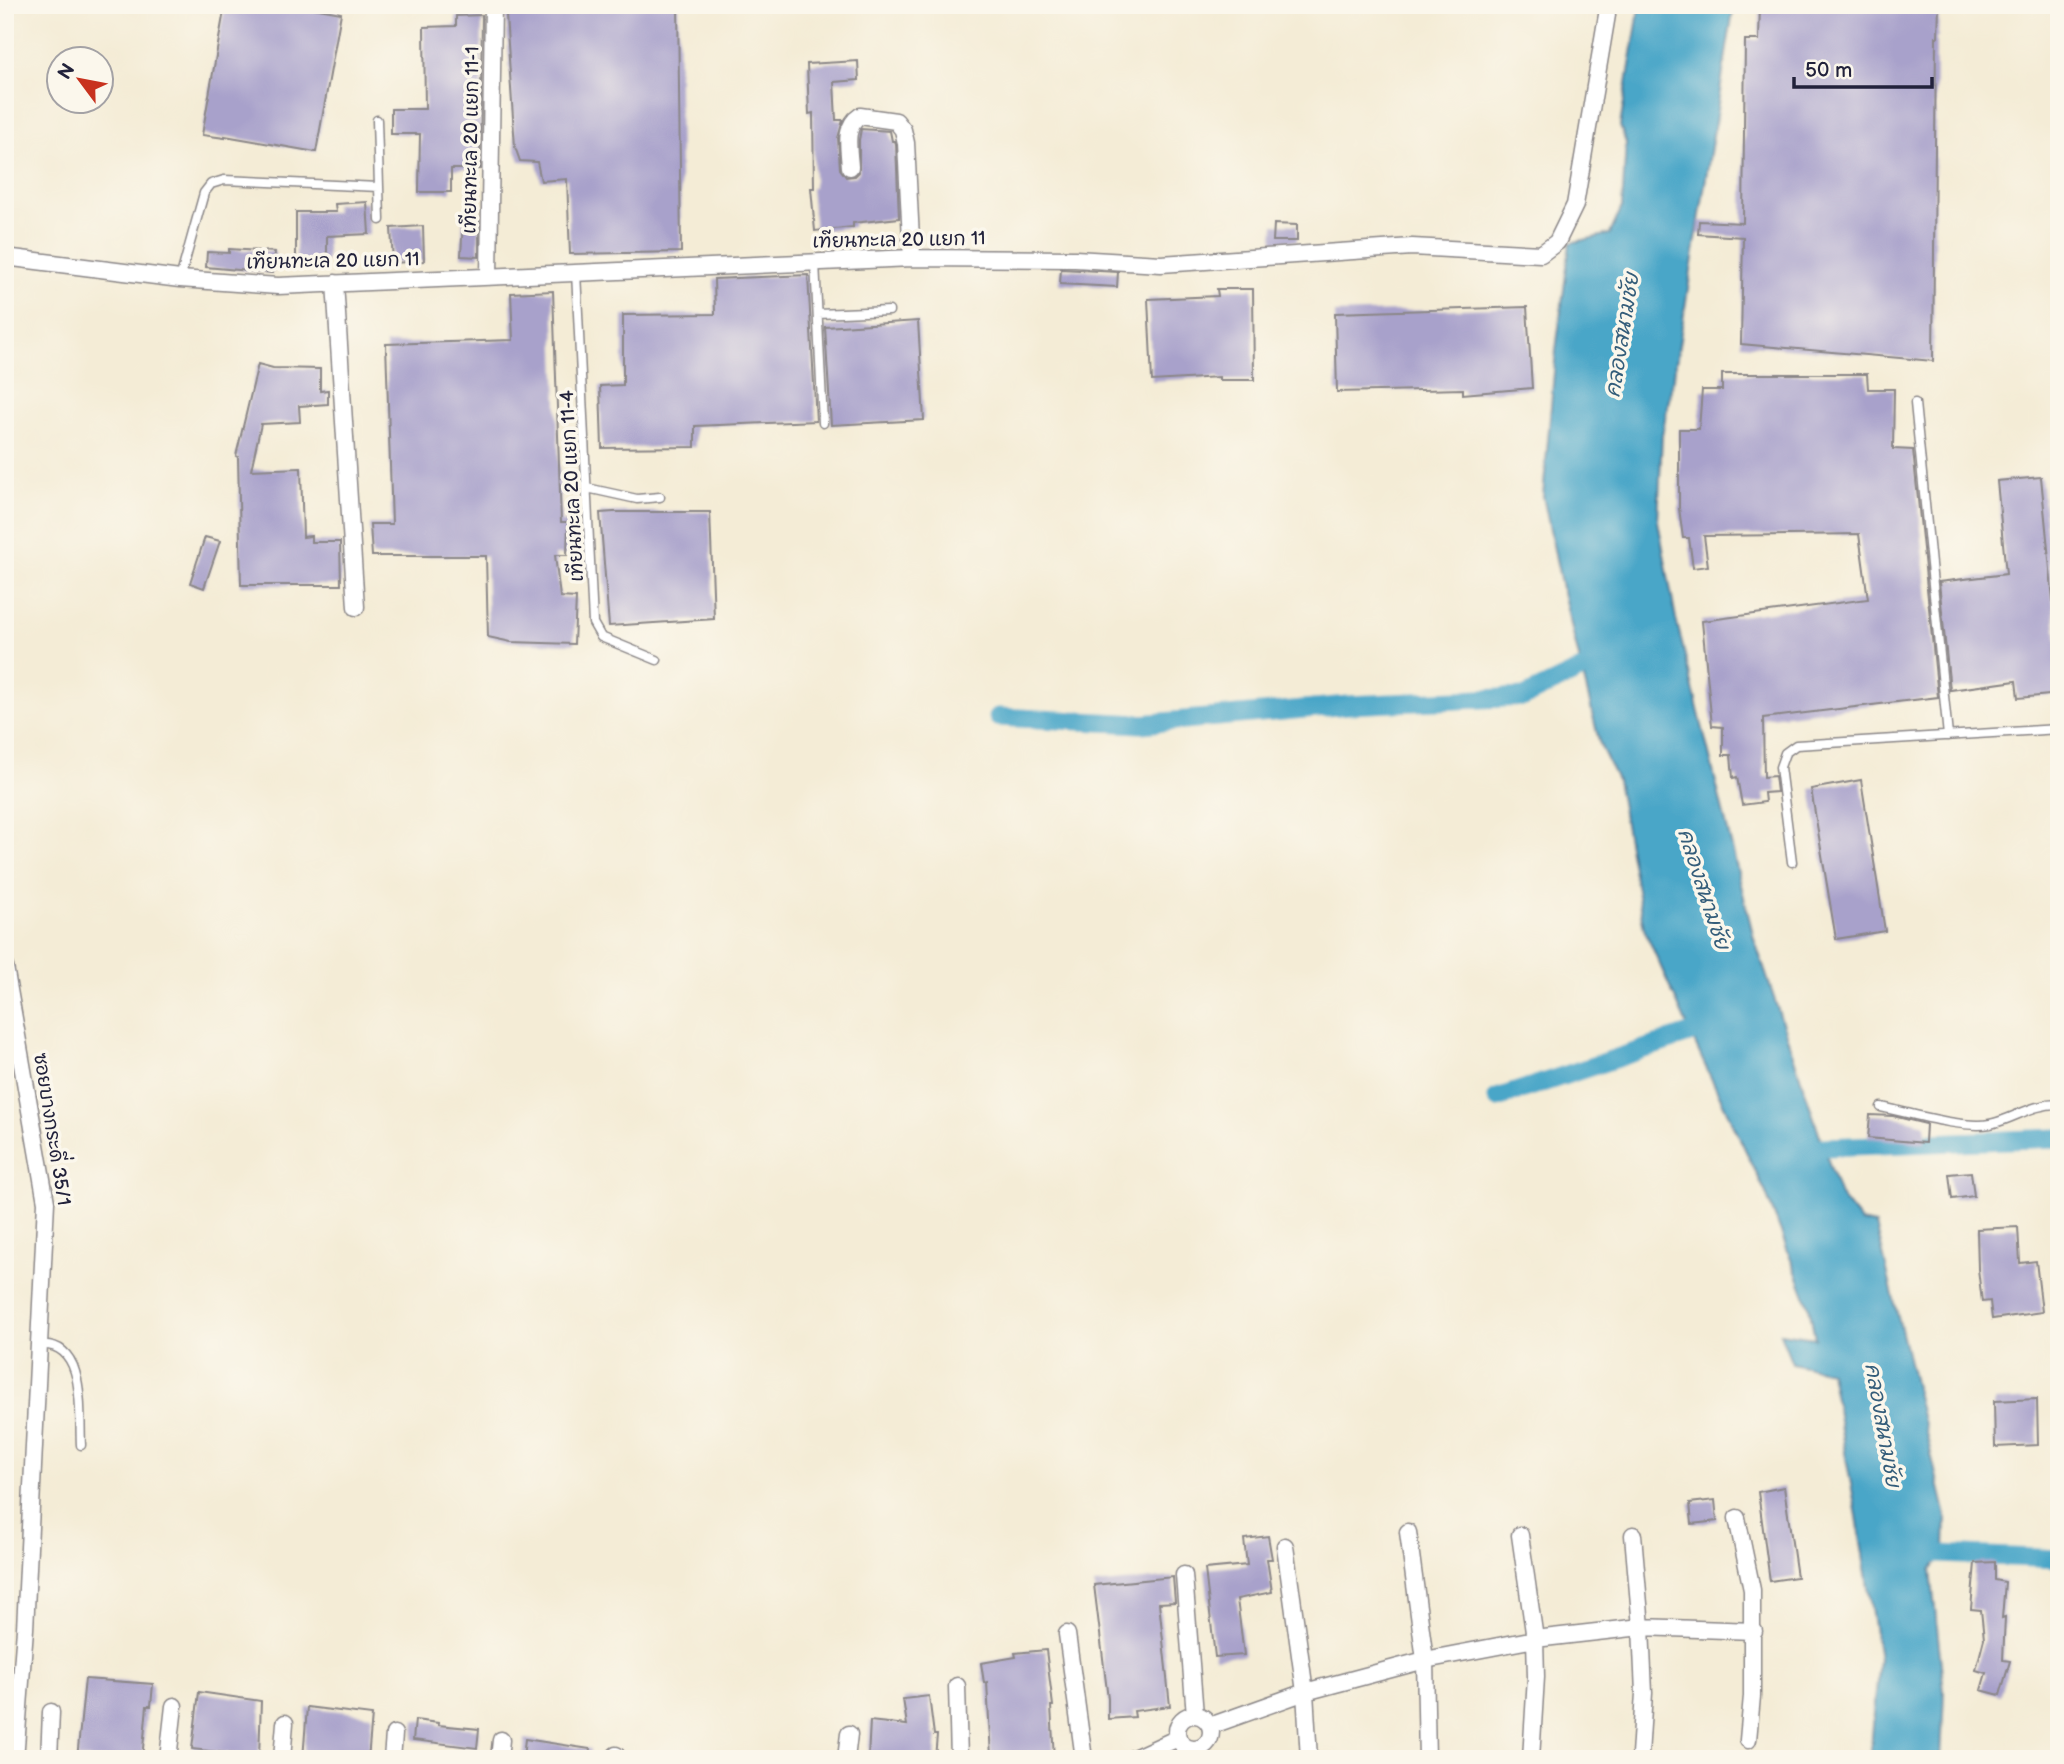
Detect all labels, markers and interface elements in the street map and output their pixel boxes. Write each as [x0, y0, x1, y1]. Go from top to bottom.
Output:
north arrow [46, 46, 116, 116]
street label: เทียนทะเล 20 แยก 11-1 [457, 46, 485, 234]
scale bar [1794, 46, 1933, 90]
text: 50 m [1805, 58, 1852, 83]
text: N [53, 60, 80, 84]
street label: เทียนทะเล 20 แยก 11 [812, 226, 986, 254]
street label: เทียนทะเล 20 แยก 11 [246, 247, 420, 275]
water label: คลองสนามชัย [1600, 269, 1645, 399]
street label: เทียนทะเล 20 แยก 11-4 [555, 389, 589, 582]
water label: คลองสนามชัย [1672, 826, 1735, 955]
street label: ซอยบางกระดี่ 35/1 [28, 1050, 82, 1207]
water label: คลองสนามชัย [1859, 1361, 1906, 1491]

